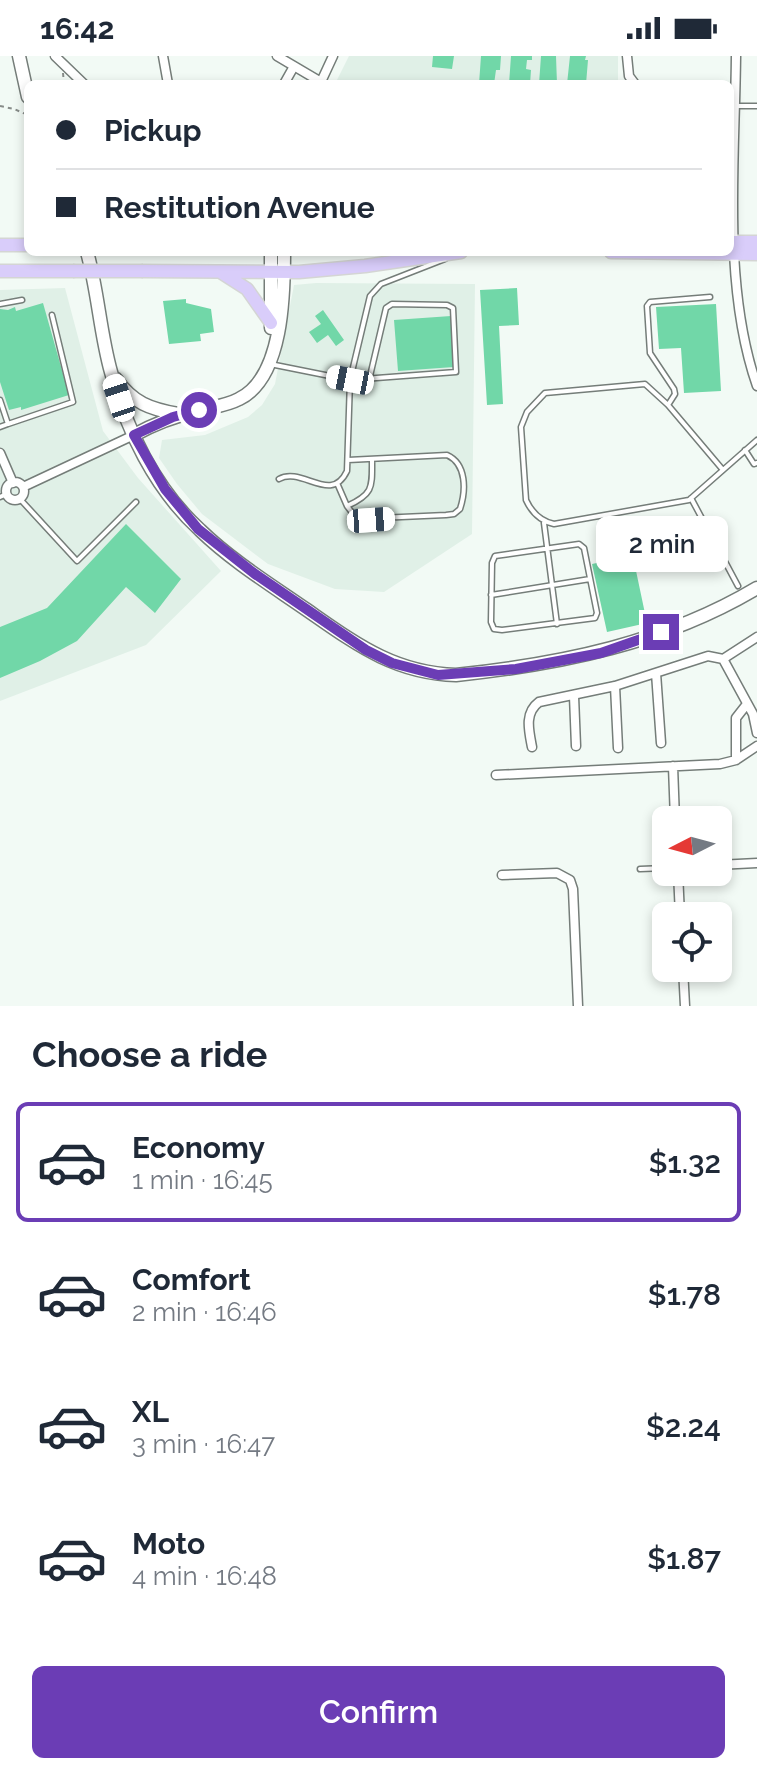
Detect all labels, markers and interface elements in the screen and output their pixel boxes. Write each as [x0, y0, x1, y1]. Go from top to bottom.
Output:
text: 16:42 [40, 11, 115, 46]
text: Pickup [104, 113, 202, 148]
text: Restitution Avenue [104, 190, 375, 225]
car [324, 364, 376, 396]
car [100, 371, 138, 425]
route start [181, 392, 217, 428]
car [346, 506, 396, 534]
callout: 2 min [595, 516, 727, 572]
text: 2 min [629, 529, 695, 559]
route end [643, 614, 679, 650]
north arrow [652, 806, 732, 886]
map controls [652, 806, 732, 982]
button: locate [652, 902, 732, 982]
text: Choose a ride [32, 1033, 267, 1075]
icon: car [36, 1126, 108, 1198]
text: Economy [132, 1130, 265, 1165]
text: $1.32 [649, 1145, 721, 1180]
text: 1 min · 16:45 [132, 1165, 273, 1195]
icon: car [36, 1258, 108, 1330]
text: Comfort [132, 1262, 251, 1297]
text: $1.78 [648, 1277, 721, 1312]
text: 2 min · 16:46 [132, 1297, 277, 1327]
icon: car [36, 1390, 108, 1462]
text: XL [132, 1394, 169, 1429]
text: $2.24 [646, 1409, 721, 1444]
text: 3 min · 16:47 [132, 1429, 275, 1459]
icon: car [36, 1522, 108, 1594]
text: Moto [132, 1526, 205, 1561]
text: $1.87 [647, 1541, 721, 1576]
text: 4 min · 16:48 [132, 1561, 277, 1591]
button: Confirm [32, 1666, 725, 1758]

